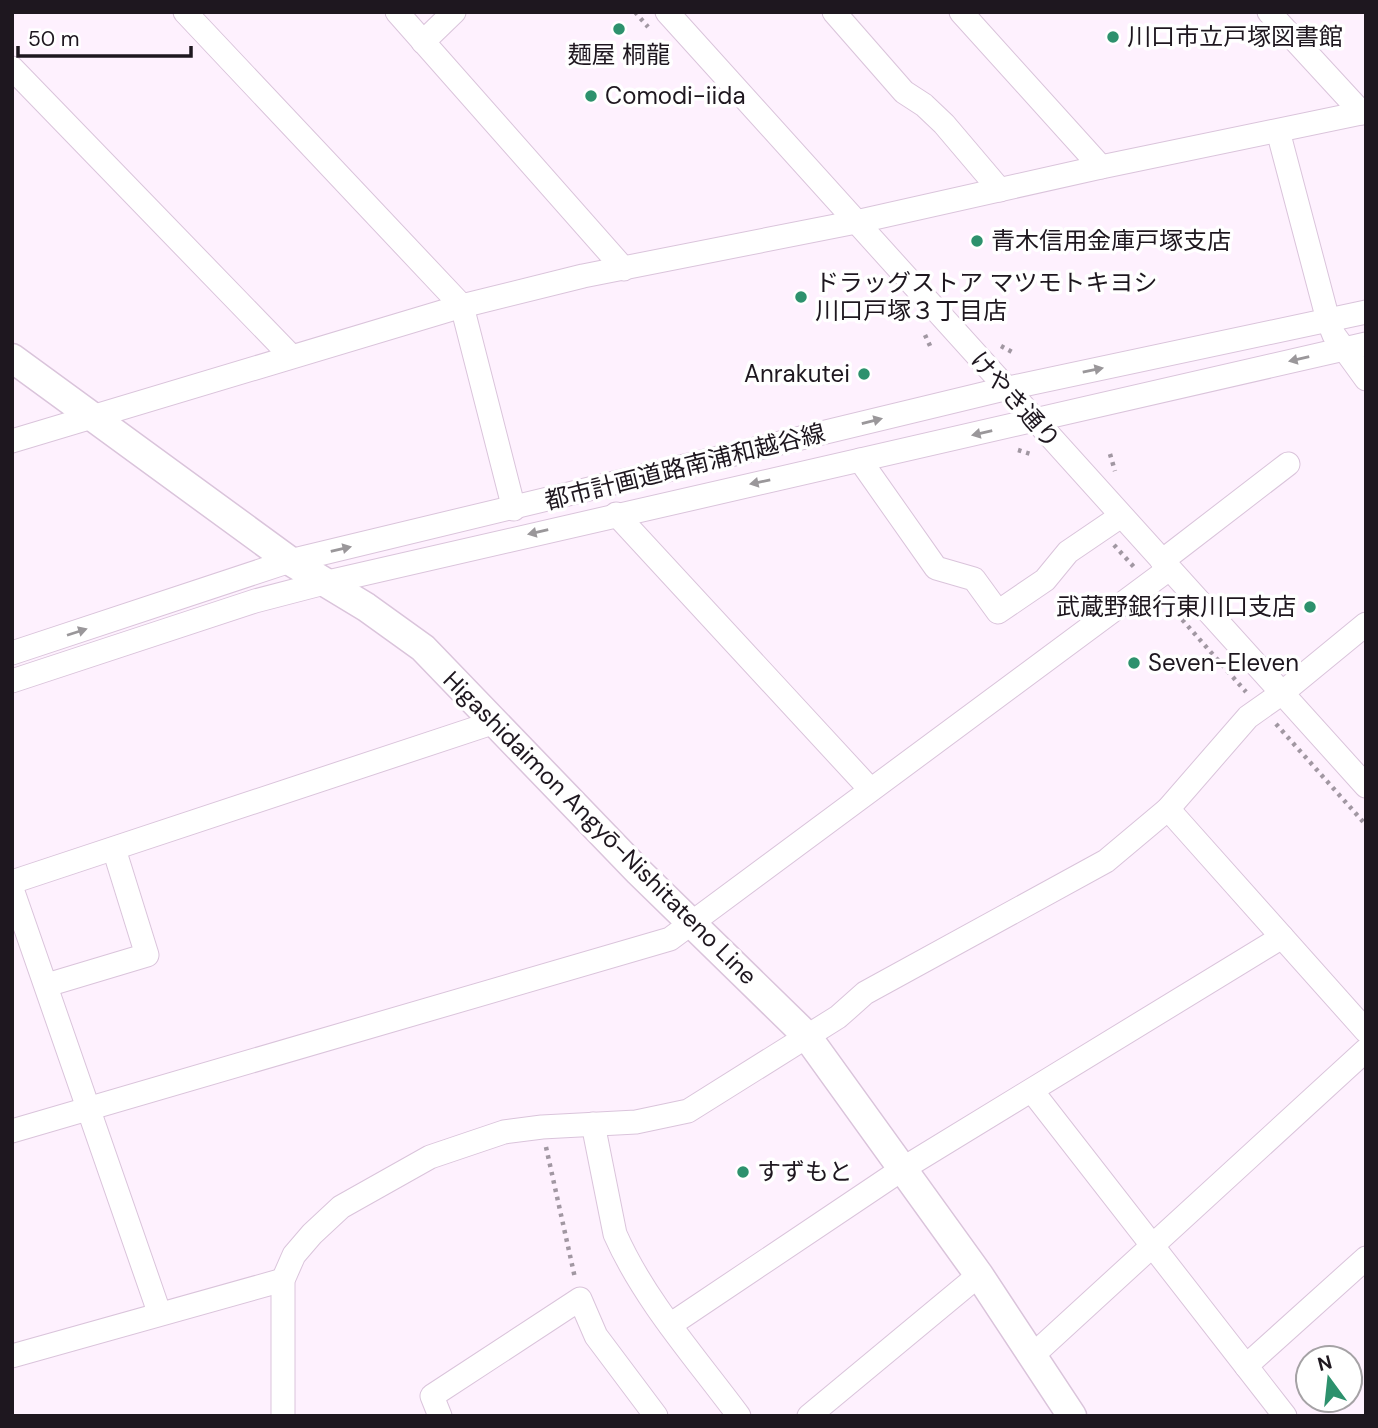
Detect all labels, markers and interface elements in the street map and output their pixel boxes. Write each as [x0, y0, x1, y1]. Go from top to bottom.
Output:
scale bar [18, 14, 191, 58]
marker: 麺屋 桐龍 [611, 21, 627, 37]
place label: 川口市立戸塚図書館 [1127, 21, 1343, 52]
text: 50 m [28, 25, 79, 53]
marker: 川口市立戸塚図書館 [1105, 29, 1121, 45]
place label: 麺屋 桐龍 [568, 39, 670, 70]
place label: Comodi-iida [605, 80, 745, 111]
marker: Comodi-iida [583, 88, 599, 104]
place label: 青木信用金庫戸塚支店 [991, 225, 1231, 256]
marker: 青木信用金庫戸塚支店 [969, 233, 985, 249]
place label: ドラッグストア マツモトキヨシ 川口戸塚３丁目店 [815, 267, 1157, 326]
marker: ドラッグストア マツモトキヨシ 川口戸塚３丁目店 [793, 289, 809, 305]
street label: けやき通り [964, 345, 1067, 455]
one-way arrow [1288, 354, 1310, 365]
place label: Anrakutei [744, 358, 850, 389]
one-way arrow [1082, 364, 1104, 375]
marker: Anrakutei [856, 366, 872, 382]
one-way arrow [861, 415, 883, 426]
street label: 都市計画道路南浦和越谷線 [541, 417, 828, 516]
one-way arrow [971, 428, 993, 439]
one-way arrow [749, 477, 771, 488]
one-way arrow [527, 527, 549, 538]
one-way arrow [330, 543, 352, 554]
place label: 武蔵野銀行東川口支店 [1056, 591, 1296, 622]
marker: 武蔵野銀行東川口支店 [1302, 599, 1318, 615]
one-way arrow [67, 626, 88, 637]
place label: Seven-Eleven [1148, 647, 1299, 678]
marker: Seven-Eleven [1126, 655, 1142, 671]
street label: Higashidaimon Angyō-Nishitateno Line [437, 664, 764, 991]
place label: すずもと [757, 1156, 853, 1187]
marker: すずもと [735, 1164, 751, 1180]
north arrow [1294, 1344, 1364, 1414]
text: N [1315, 1349, 1335, 1377]

